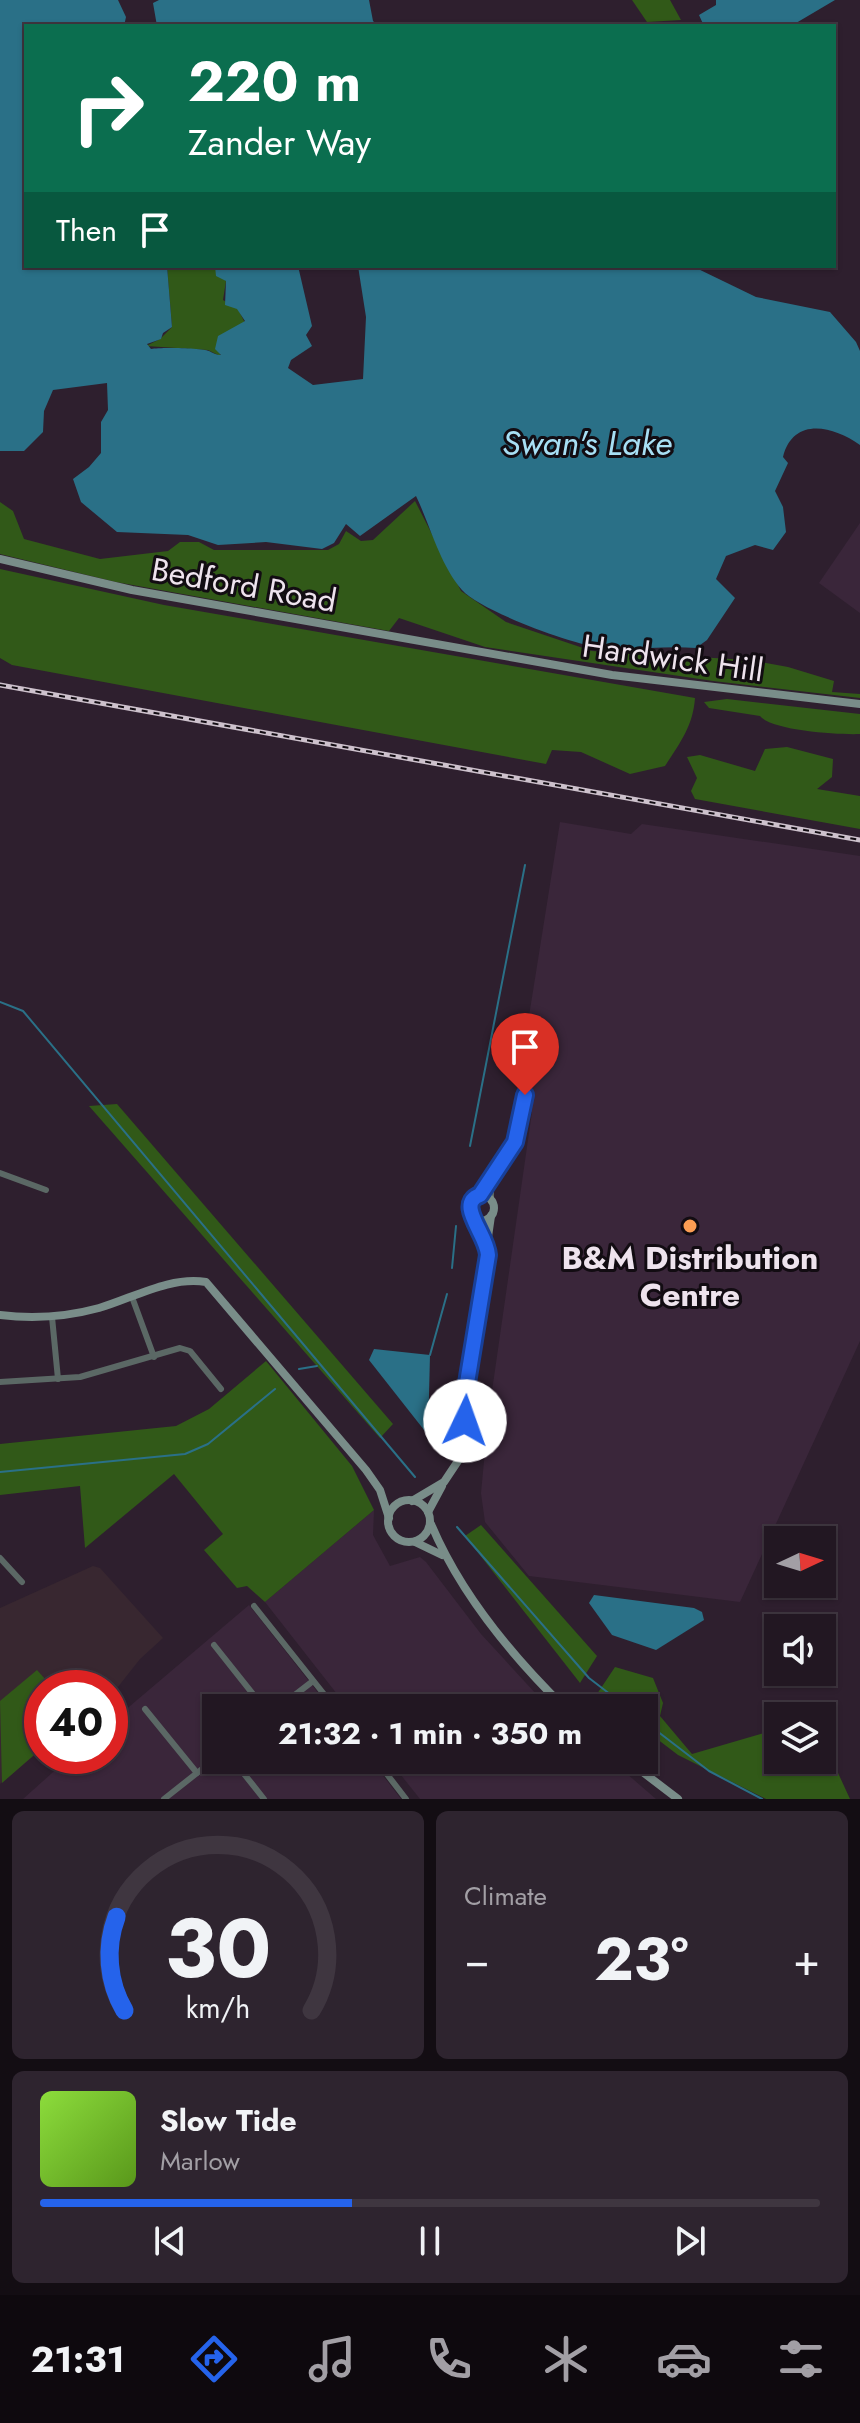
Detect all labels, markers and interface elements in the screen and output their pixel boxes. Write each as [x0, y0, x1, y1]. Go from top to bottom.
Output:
text: 220 m [188, 41, 361, 122]
icon: right [56, 56, 160, 160]
text: Zander Way [188, 116, 371, 168]
icon: arrive [133, 208, 177, 252]
text: Then [56, 209, 117, 252]
water label: Swan's Lake [502, 419, 672, 468]
street label: Bedford Road [148, 546, 340, 624]
street label: Hardwick Hill [579, 623, 767, 693]
pin [491, 1013, 559, 1095]
icon: arrive [503, 1025, 547, 1069]
marker: B&M Distribution Centre [681, 1217, 699, 1235]
place label: B&M Distribution Centre [562, 1235, 818, 1318]
position arrow [423, 1379, 507, 1463]
north arrow [764, 1526, 836, 1598]
map controls [764, 1526, 836, 1774]
button: sound [764, 1614, 836, 1686]
speed limit sign: 40 [24, 1670, 128, 1774]
button: layers [764, 1702, 836, 1774]
text: 21:32 · 1 min · 350 m [278, 1712, 582, 1755]
text: Climate [464, 1877, 547, 1915]
text: 30 [165, 1888, 271, 2008]
text: 23° [594, 1916, 689, 2003]
text: − [464, 1928, 490, 1992]
text: + [793, 1928, 820, 1992]
text: km/h [186, 1987, 250, 2029]
text: Slow Tide [160, 2099, 297, 2142]
text: Marlow [160, 2142, 240, 2180]
icon: previous [148, 2219, 192, 2263]
icon: pause [408, 2219, 452, 2263]
icon: next [668, 2219, 712, 2263]
icon: directions [186, 2331, 242, 2387]
icon: music [304, 2331, 360, 2387]
icon: phone [421, 2331, 477, 2387]
icon: climate [538, 2331, 594, 2387]
icon: car [656, 2331, 712, 2387]
icon: filters [773, 2331, 829, 2387]
text: 21:31 [31, 2333, 125, 2385]

